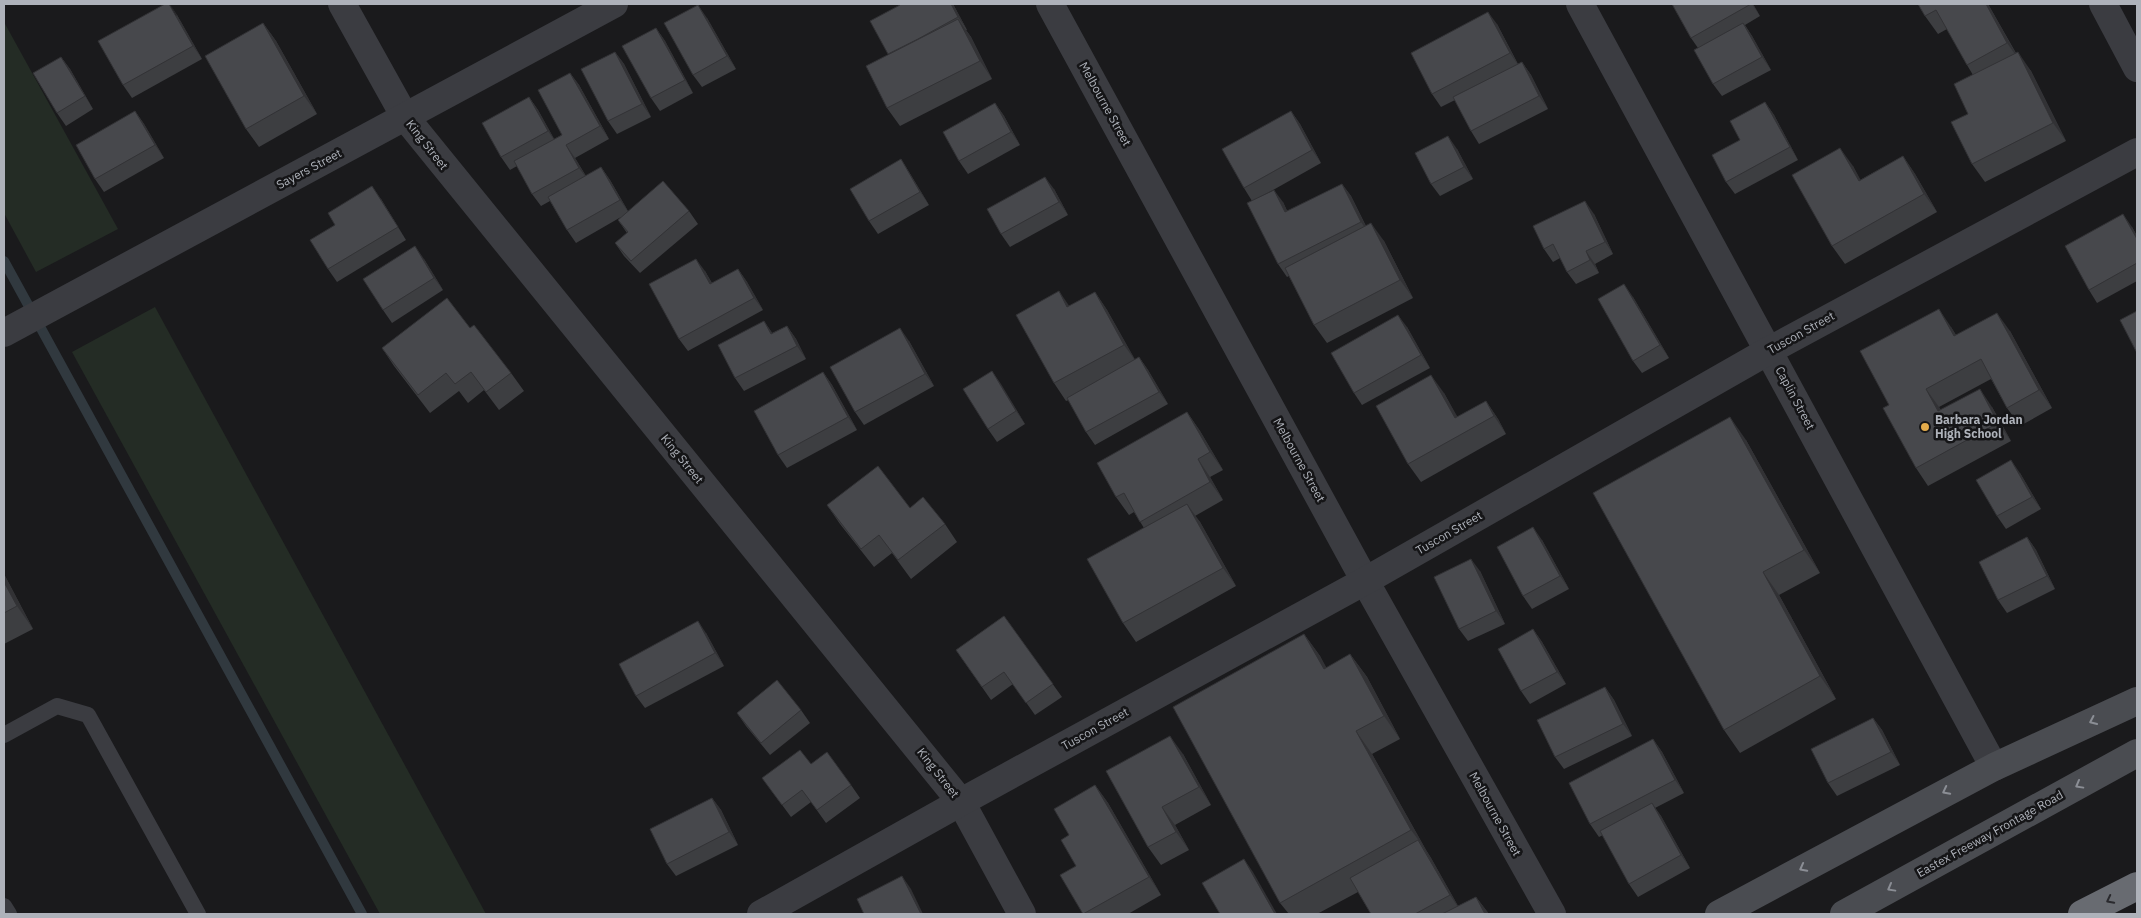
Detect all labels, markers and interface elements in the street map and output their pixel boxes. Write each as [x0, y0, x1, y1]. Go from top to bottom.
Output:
street label: Melbourne Street [1076, 59, 1135, 148]
street label: King Street [403, 117, 452, 173]
street label: Sayers Street [274, 145, 344, 192]
street label: Tuscon Street [1765, 308, 1837, 357]
street label: Caplin Street [1772, 363, 1818, 432]
place label: Barbara Jordan High School [1935, 412, 2023, 441]
street label: Melbourne Street [1270, 415, 1329, 504]
marker: Barbara Jordan High School [1919, 421, 1931, 433]
street label: King Street [658, 431, 707, 487]
street label: Tuscon Street [1413, 508, 1485, 558]
street label: Tuscon Street [1059, 704, 1131, 753]
one-way arrow [2089, 715, 2098, 726]
street label: King Street [914, 745, 963, 801]
street label: Melbourne Street [1466, 769, 1525, 858]
one-way arrow [2076, 779, 2085, 789]
one-way arrow [1943, 785, 1952, 795]
street label: Eastex Freeway Frontage Road [1914, 787, 2066, 880]
one-way arrow [1800, 862, 1809, 872]
one-way arrow [1887, 882, 1896, 892]
one-way arrow [2106, 894, 2115, 904]

